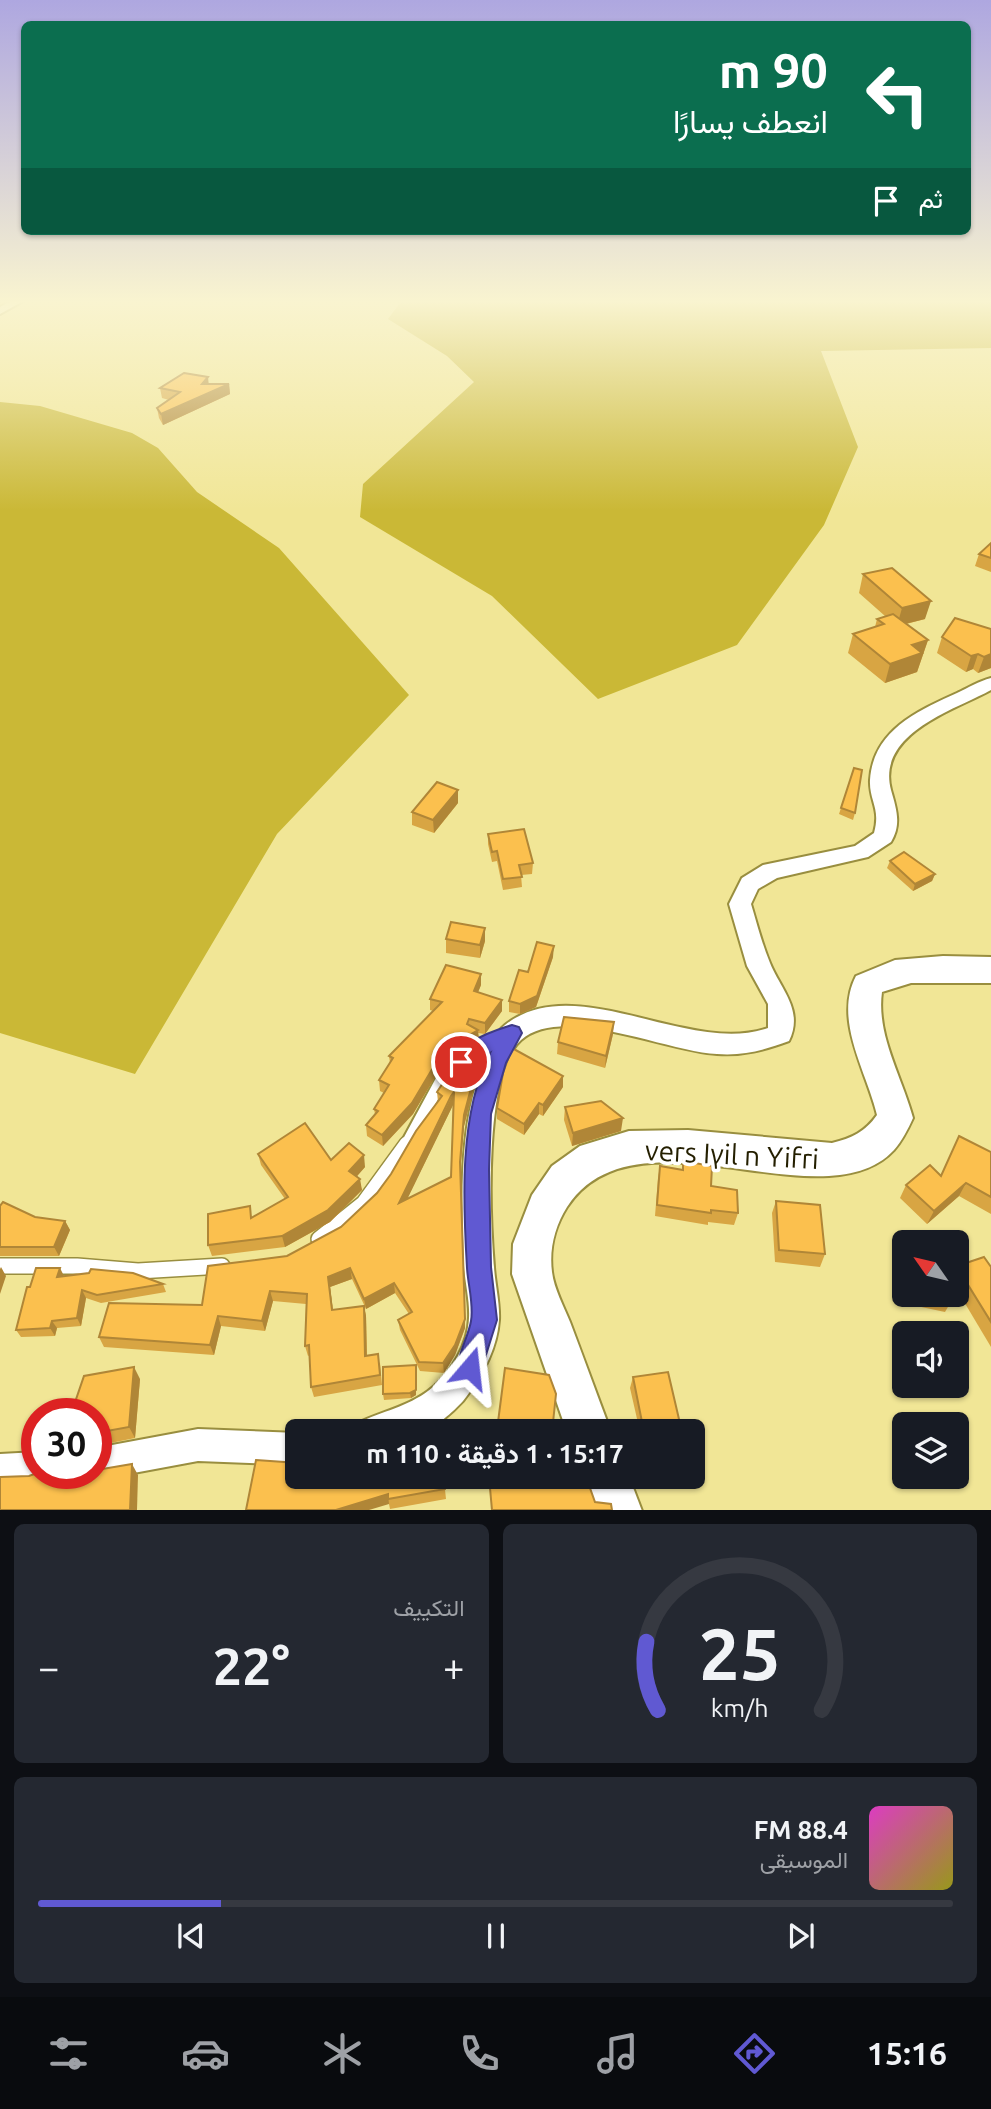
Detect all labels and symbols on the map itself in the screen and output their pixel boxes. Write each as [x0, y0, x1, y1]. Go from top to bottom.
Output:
pin [431, 1032, 491, 1092]
street label: vers Iγil n Yifri [644, 1134, 820, 1174]
north arrow [892, 1230, 970, 1307]
position arrow [433, 1331, 507, 1405]
speed limit sign: 30 [21, 1398, 112, 1489]

